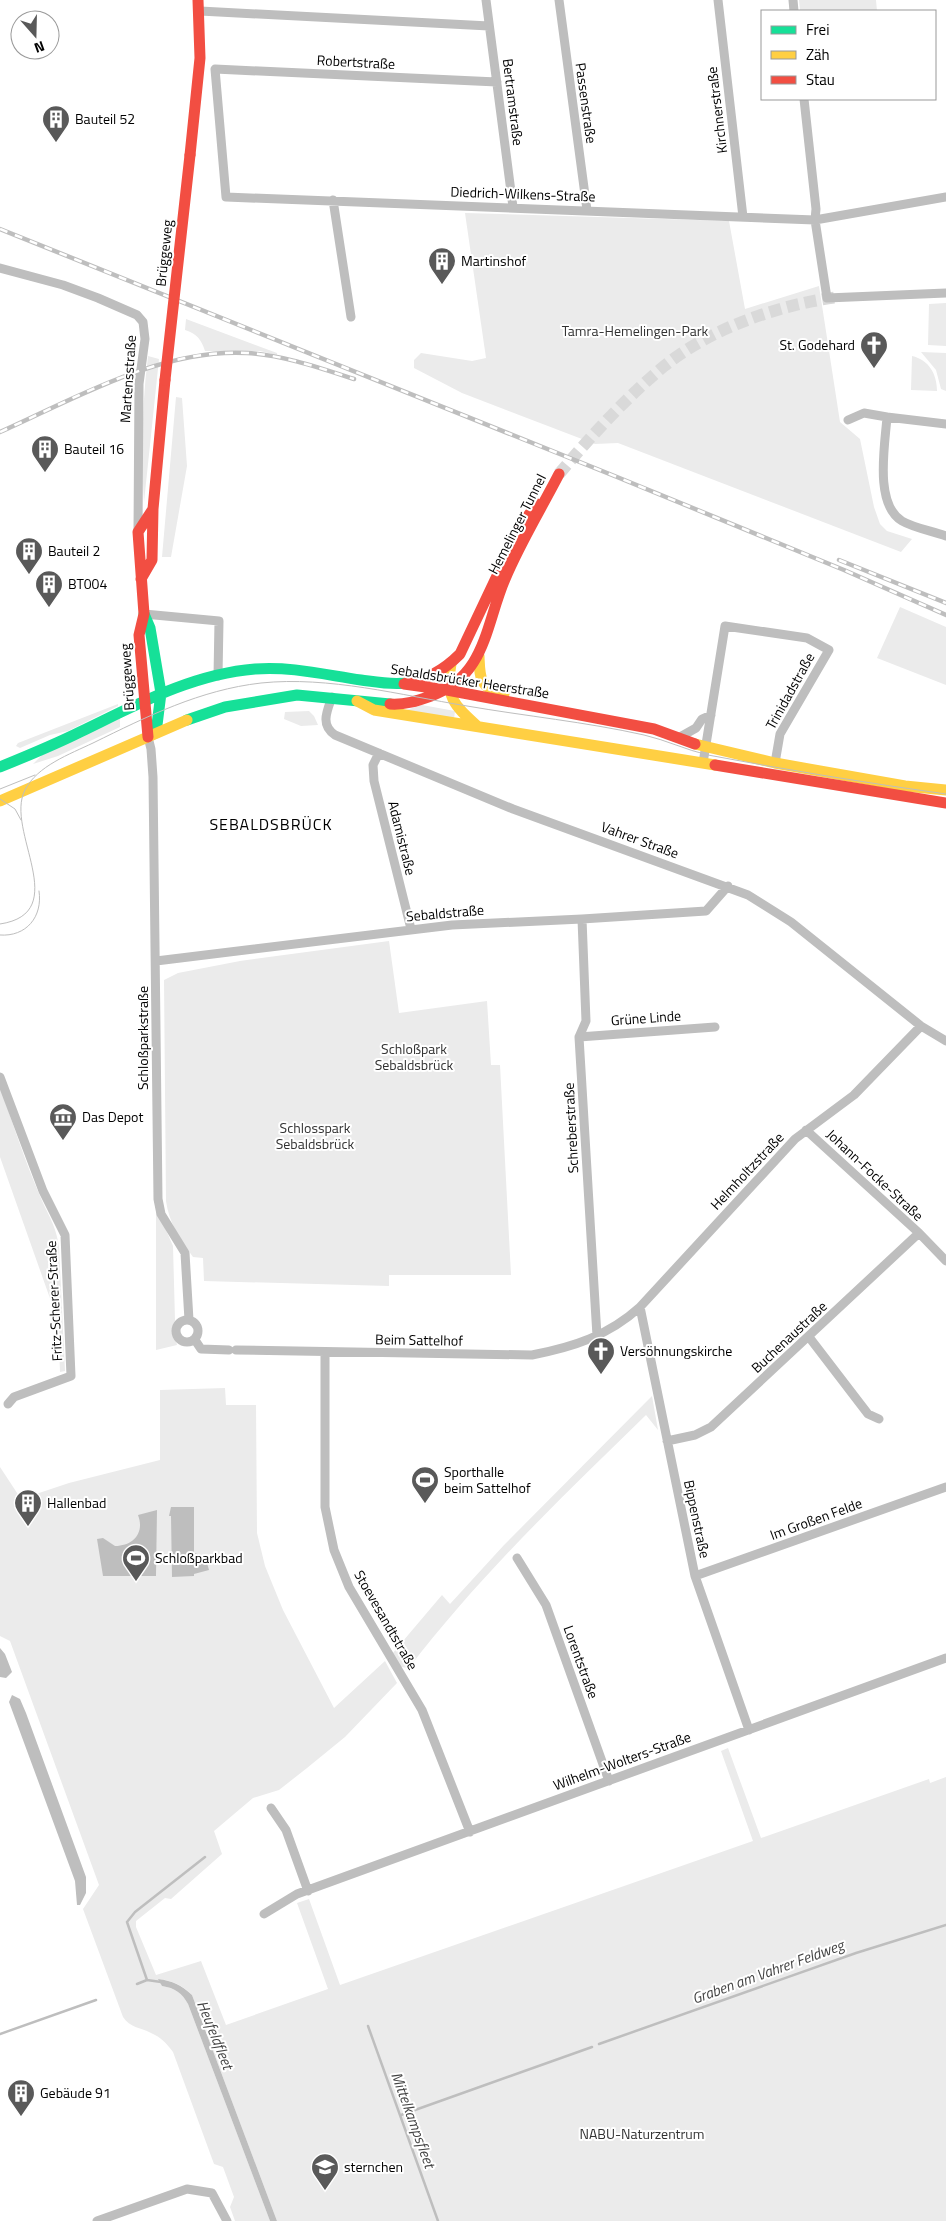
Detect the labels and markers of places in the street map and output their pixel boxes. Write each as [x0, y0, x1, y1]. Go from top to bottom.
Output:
building icon: Bauteil 52 [41, 104, 71, 143]
place label: Bauteil 52 [75, 108, 135, 129]
building icon: Martinshof [427, 246, 457, 285]
place label: Martinshof [461, 250, 527, 271]
church icon: St. Godehard [859, 330, 889, 369]
place label: St. Godehard [779, 334, 855, 355]
building icon: Bauteil 16 [30, 434, 60, 473]
place label: Bauteil 16 [64, 438, 124, 459]
building icon: Bauteil 2 [14, 536, 44, 575]
place label: Bauteil 2 [48, 540, 100, 561]
building icon: BT004 [34, 569, 64, 608]
place label: BT004 [68, 573, 107, 594]
museum icon: Das Depot [48, 1102, 78, 1141]
place label: Das Depot [82, 1106, 143, 1127]
church icon: Versöhnungskirche [586, 1336, 616, 1375]
place label: Versöhnungskirche [620, 1340, 732, 1361]
place label: Sporthalle beim Sattelhof [444, 1461, 531, 1498]
sports icon: Sporthalle beim Sattelhof [410, 1465, 440, 1504]
building icon: Hallenbad [13, 1488, 43, 1527]
place label: Hallenbad [47, 1492, 106, 1513]
sports icon: Schloßparkbad [121, 1543, 151, 1582]
place label: Schloßparkbad [155, 1547, 243, 1568]
building icon: Gebäude 91 [6, 2078, 36, 2117]
place label: Gebäude 91 [40, 2082, 111, 2103]
school or university icon: sternchen [310, 2152, 340, 2191]
place label: sternchen [344, 2156, 403, 2177]

